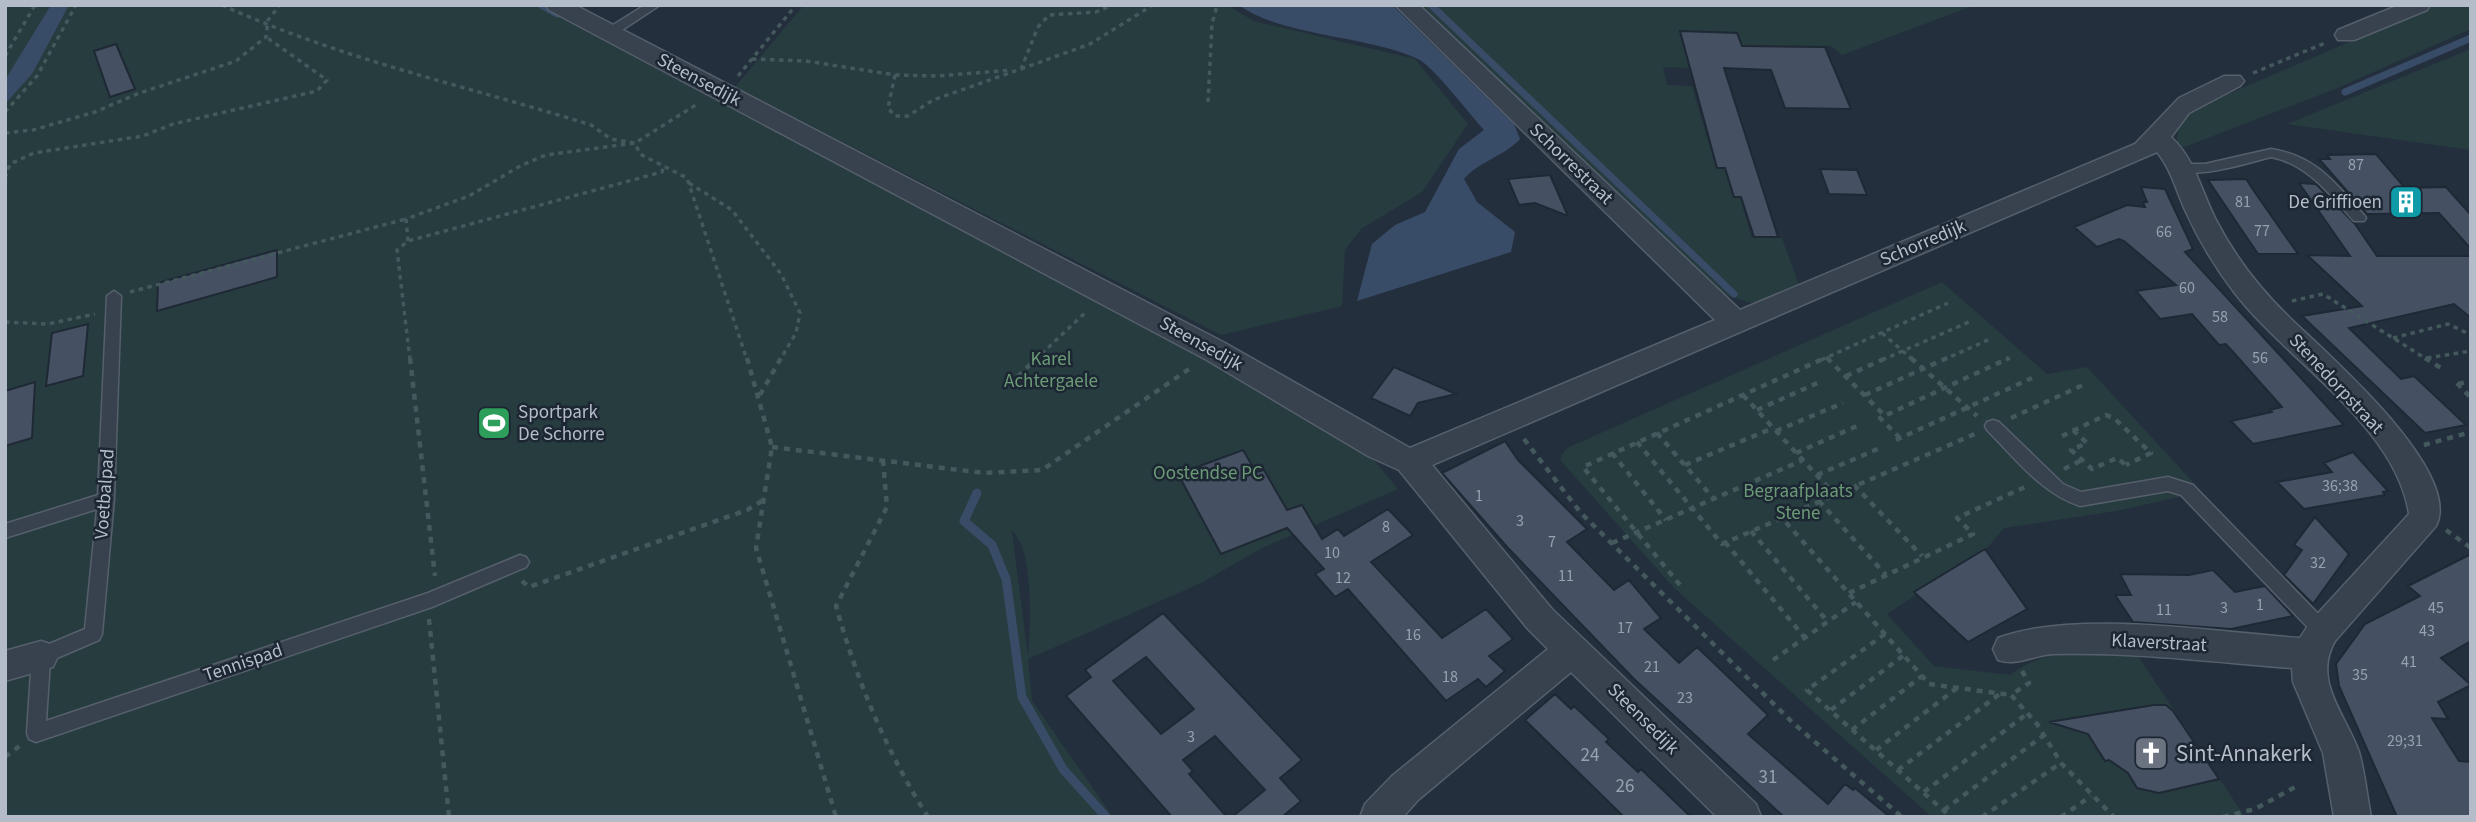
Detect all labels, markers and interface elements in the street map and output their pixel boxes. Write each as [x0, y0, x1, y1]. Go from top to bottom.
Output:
street label: Steensedijk [652, 47, 746, 114]
street label: Schorrestraat [1523, 117, 1619, 211]
house number: 87 [2348, 154, 2364, 176]
building icon: De Griffioen [2387, 183, 2425, 221]
place label: De Griffioen [2288, 189, 2382, 216]
house number: 81 [2235, 191, 2251, 213]
street label: Schorredijk [1876, 213, 1971, 273]
house number: 77 [2254, 220, 2270, 242]
house number: 66 [2156, 221, 2172, 243]
house number: 60 [2179, 277, 2195, 299]
house number: 58 [2212, 306, 2228, 328]
street label: Steensedijk [1154, 310, 1248, 378]
street label: Stenedorpstraat [2282, 328, 2390, 441]
park label: Karel Achtergaele [1004, 346, 1098, 395]
house number: 56 [2252, 347, 2268, 369]
place label: Sportpark De Schorre [518, 399, 605, 448]
sports icon: Sportpark De Schorre [475, 404, 513, 442]
street label: Voetbalpad [88, 448, 122, 540]
park label: Oostendse PC [1153, 460, 1263, 487]
house number: 36;38 [2322, 475, 2358, 497]
park label: Begraafplaats Stene [1743, 478, 1853, 527]
house number: 1 [1475, 485, 1483, 507]
house number: 3 [1516, 510, 1524, 532]
house number: 8 [1382, 516, 1390, 538]
house number: 7 [1548, 531, 1556, 553]
house number: 10 [1324, 542, 1340, 564]
house number: 32 [2310, 552, 2326, 574]
house number: 11 [1558, 565, 1574, 587]
house number: 12 [1335, 567, 1351, 589]
house number: 1 [2256, 594, 2264, 616]
house number: 3 [2220, 597, 2228, 619]
house number: 45 [2428, 597, 2444, 619]
house number: 11 [2156, 599, 2172, 621]
house number: 17 [1617, 617, 1633, 639]
house number: 43 [2419, 620, 2435, 642]
house number: 16 [1405, 624, 1421, 646]
street label: Klaverstraat [2111, 627, 2208, 659]
street label: Tennispad [200, 637, 286, 689]
house number: 41 [2401, 651, 2417, 673]
house number: 21 [1644, 656, 1660, 678]
house number: 35 [2352, 664, 2368, 686]
house number: 18 [1442, 666, 1458, 688]
street label: Steensedijk [1601, 677, 1685, 761]
house number: 23 [1677, 687, 1693, 709]
house number: 3 [1187, 726, 1195, 748]
house number: 29;31 [2387, 730, 2423, 752]
church icon: Sint-Annakerk [2132, 734, 2170, 772]
place label: Sint-Annakerk [2176, 737, 2312, 770]
house number: 24 [1581, 742, 1599, 769]
house number: 31 [1759, 764, 1777, 791]
house number: 26 [1616, 773, 1634, 800]

